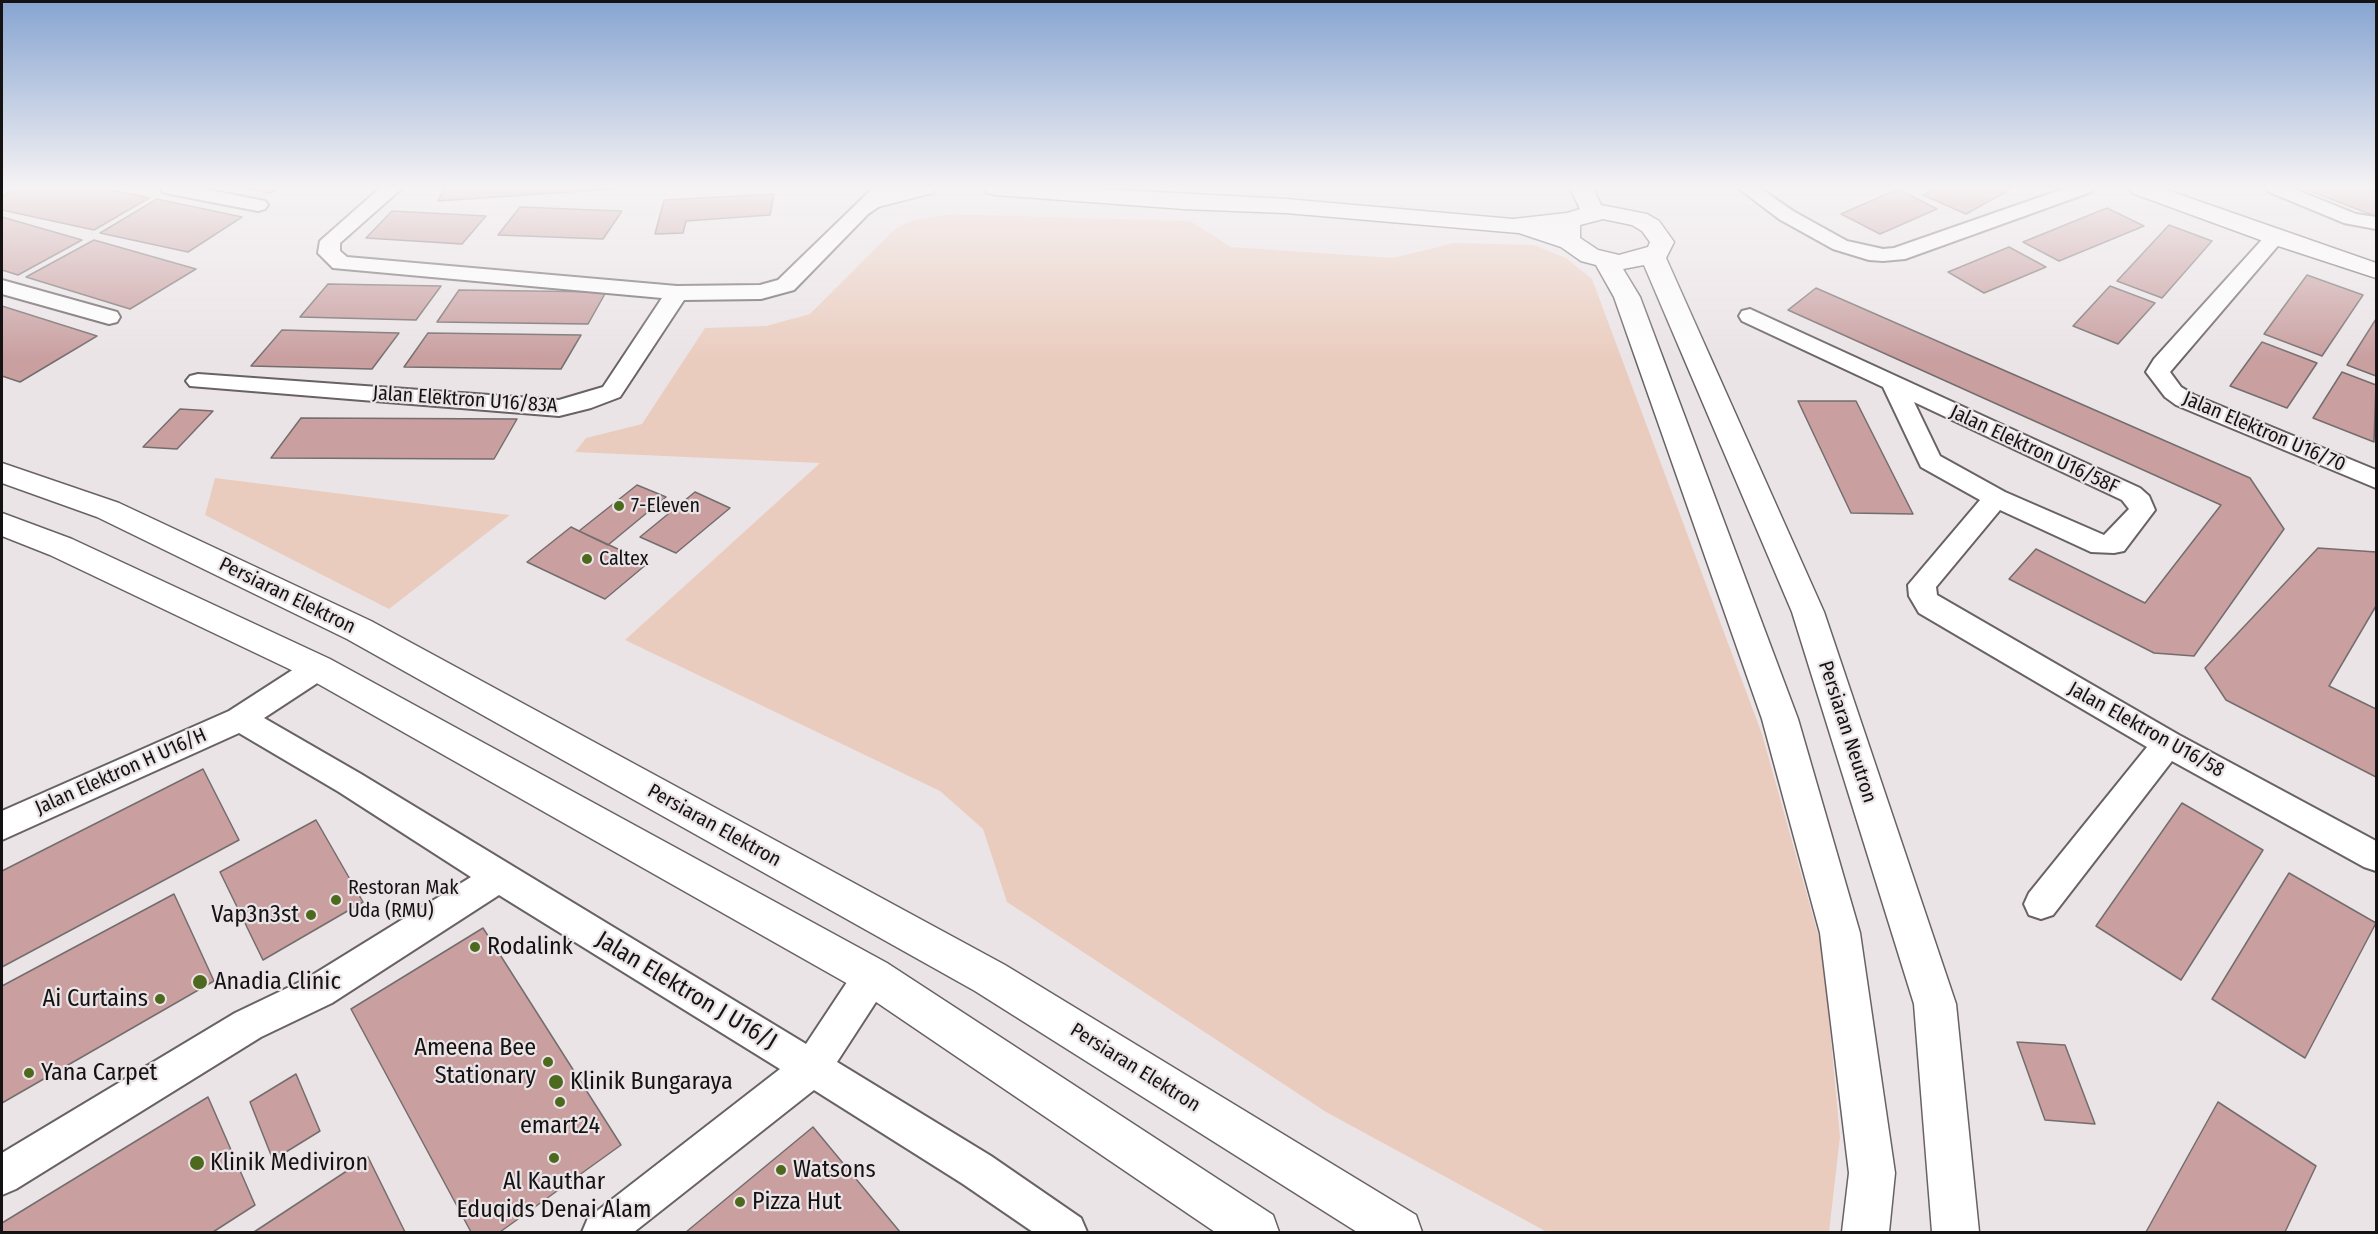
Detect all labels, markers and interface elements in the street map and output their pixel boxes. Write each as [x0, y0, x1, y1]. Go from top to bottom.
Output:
street label: Jalan Elektron U16/83A [372, 382, 558, 418]
street label: Jalan Elektron U16/70 [2179, 387, 2349, 477]
street label: Jalan Elektron U16/58F [1946, 400, 2122, 500]
place label: 7-Eleven [631, 494, 700, 518]
marker: 7-Eleven [612, 499, 626, 513]
place label: Caltex [599, 547, 649, 571]
marker: Caltex [580, 552, 594, 566]
street label: Persiaran Elektron [215, 553, 359, 639]
street label: Persiaran Neutron [1813, 658, 1881, 806]
street label: Jalan Elektron U16/58 [2064, 677, 2228, 783]
street label: Jalan Elektron H U16/H [32, 723, 210, 821]
street label: Persiaran Elektron [643, 779, 785, 873]
place label: Restoran Mak Uda (RMU) [348, 876, 459, 923]
marker: Restoran Mak Uda (RMU) [329, 893, 343, 907]
place label: Vap3n3st [211, 901, 299, 929]
marker: Vap3n3st [304, 908, 318, 922]
street label: Jalan Elektron J U16/J [590, 926, 782, 1056]
place label: Rodalink [487, 933, 573, 961]
marker: Rodalink [468, 940, 482, 954]
place label: Anadia Clinic [214, 968, 341, 996]
marker: Anadia Clinic [191, 973, 209, 991]
place label: Ai Curtains [43, 985, 148, 1013]
marker: Ai Curtains [153, 992, 167, 1006]
street label: Persiaran Elektron [1066, 1018, 1204, 1118]
place label: Ameena Bee Stationary [414, 1034, 536, 1090]
marker: Ameena Bee Stationary [541, 1055, 555, 1069]
place label: Yana Carpet [41, 1059, 157, 1087]
marker: Yana Carpet [22, 1066, 36, 1080]
place label: Klinik Bungaraya [570, 1068, 733, 1096]
marker: Klinik Bungaraya [547, 1073, 565, 1091]
marker: emart24 [553, 1095, 567, 1109]
place label: emart24 [520, 1112, 600, 1140]
place label: Klinik Mediviron [210, 1149, 368, 1177]
marker: Al Kauthar Eduqids Denai Alam [547, 1151, 561, 1165]
marker: Klinik Mediviron [188, 1154, 206, 1172]
place label: Watsons [793, 1156, 876, 1184]
marker: Watsons [774, 1163, 788, 1177]
place label: Al Kauthar Eduqids Denai Alam [457, 1168, 651, 1224]
place label: Pizza Hut [752, 1188, 842, 1216]
marker: Pizza Hut [733, 1195, 747, 1209]

